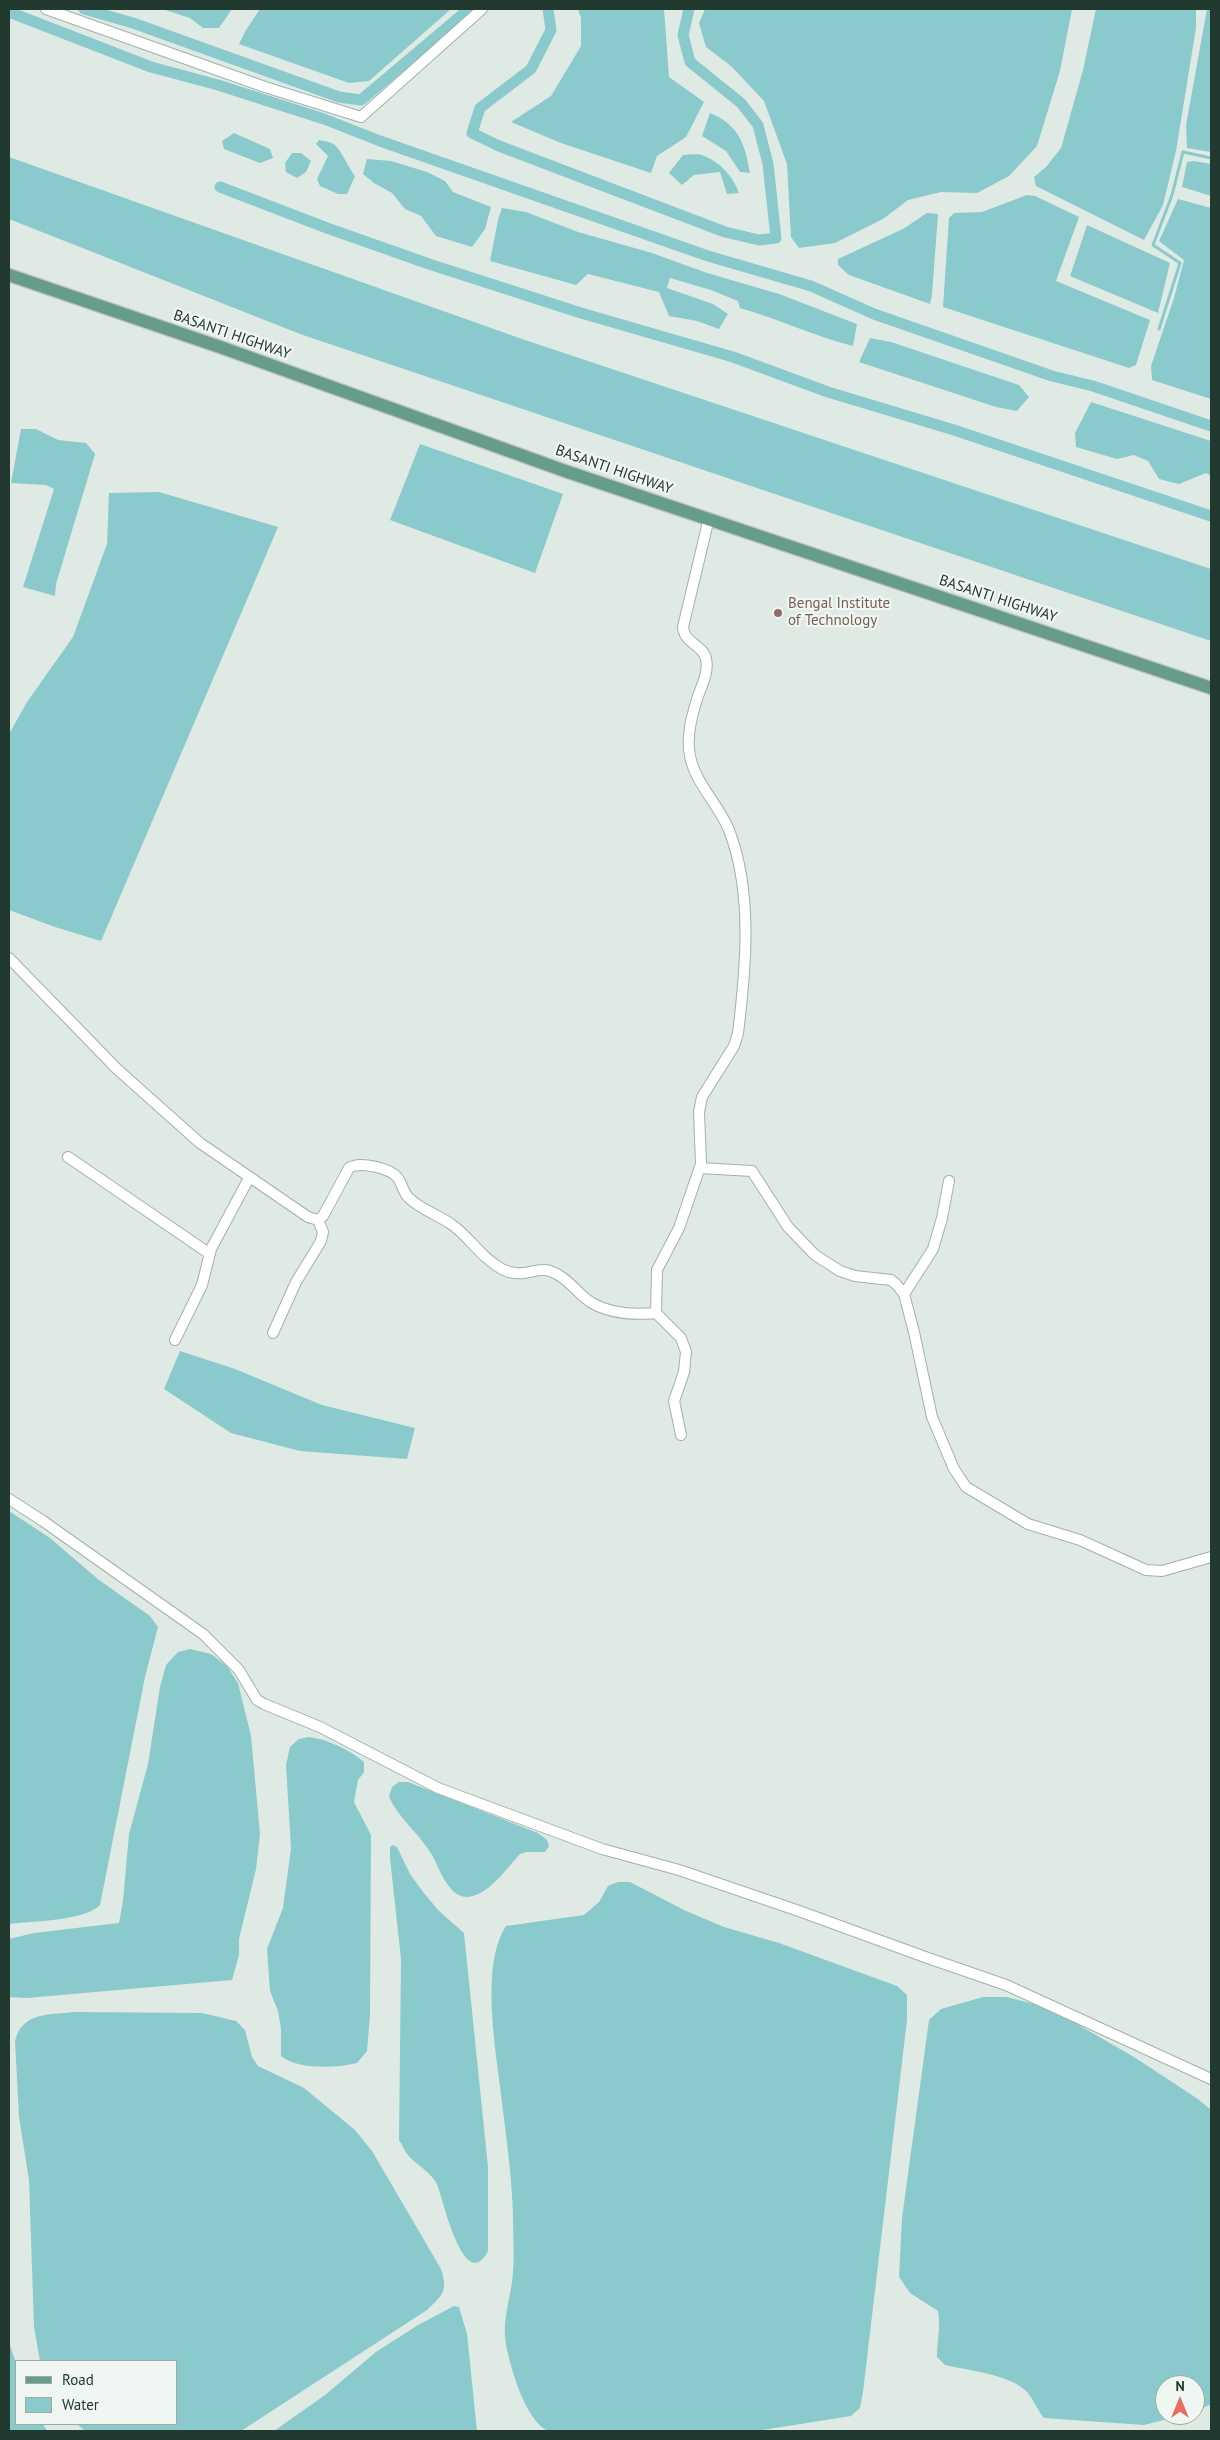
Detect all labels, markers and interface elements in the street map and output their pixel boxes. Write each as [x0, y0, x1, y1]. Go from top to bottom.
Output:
street label: BASANTI HIGHWAY [171, 306, 293, 364]
street label: BASANTI HIGHWAY [553, 441, 675, 499]
street label: BASANTI HIGHWAY [937, 571, 1059, 627]
place label: Bengal Institute of Technology [788, 595, 890, 630]
marker: Bengal Institute of Technology [772, 607, 784, 619]
legend [15, 2360, 178, 2425]
text: Road [62, 2370, 94, 2389]
north arrow [1155, 2375, 1205, 2425]
text: N [1175, 2377, 1185, 2395]
text: Water [62, 2395, 99, 2414]

